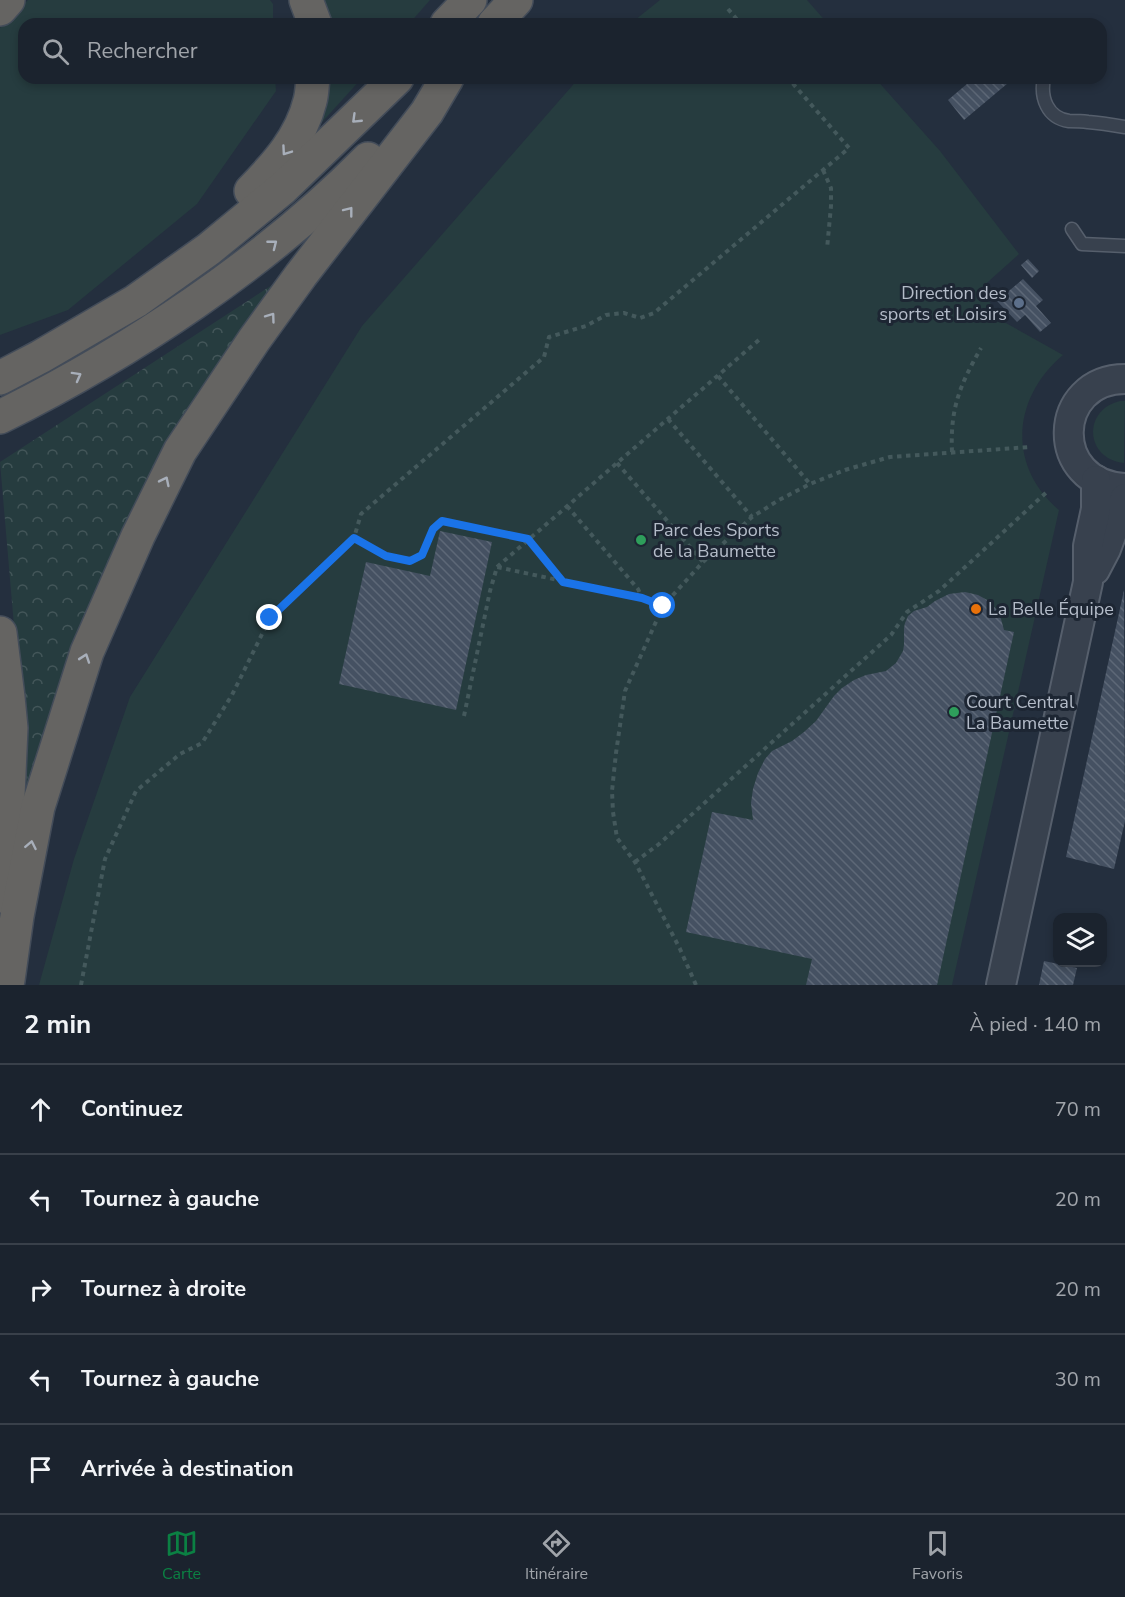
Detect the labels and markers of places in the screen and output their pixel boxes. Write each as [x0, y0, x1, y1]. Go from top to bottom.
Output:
place label: Direction des sports et Loisirs [879, 281, 1007, 326]
marker: Direction des sports et Loisirs [1012, 296, 1026, 310]
place label: Parc des Sports de la Baumette [653, 518, 780, 563]
marker: Parc des Sports de la Baumette [634, 533, 648, 547]
place label: La Belle Équipe [988, 597, 1114, 621]
marker: La Belle Équipe [969, 602, 983, 616]
place label: Court Central La Baumette [966, 690, 1075, 735]
marker: Court Central La Baumette [947, 705, 961, 719]

